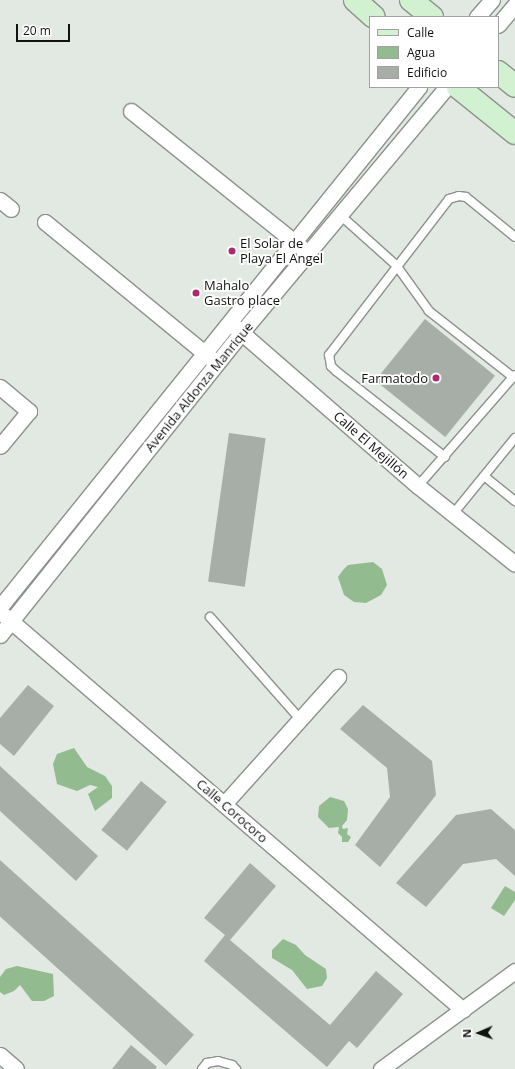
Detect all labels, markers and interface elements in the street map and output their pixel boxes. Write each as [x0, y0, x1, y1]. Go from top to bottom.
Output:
scale bar [18, 16, 72, 42]
legend [369, 16, 499, 88]
text: 20 m [23, 22, 51, 39]
text: Calle [407, 24, 434, 41]
text: Agua [407, 44, 435, 61]
text: Edificio [407, 64, 447, 81]
place label: El Solar de Playa El Angel [240, 236, 323, 267]
marker: El Solar de Playa El Angel [227, 246, 237, 256]
place label: Mahalo Gastro place [204, 278, 280, 309]
marker: Mahalo Gastro place [191, 288, 201, 298]
street label: Avenida Aldonza Manrique [142, 319, 256, 455]
place label: Farmatodo [361, 370, 428, 386]
marker: Farmatodo [431, 373, 441, 383]
street label: Calle El Mejillón [330, 408, 412, 482]
street label: Calle Corocoro [193, 776, 271, 846]
north arrow [459, 1013, 499, 1053]
text: N [459, 1029, 474, 1038]

